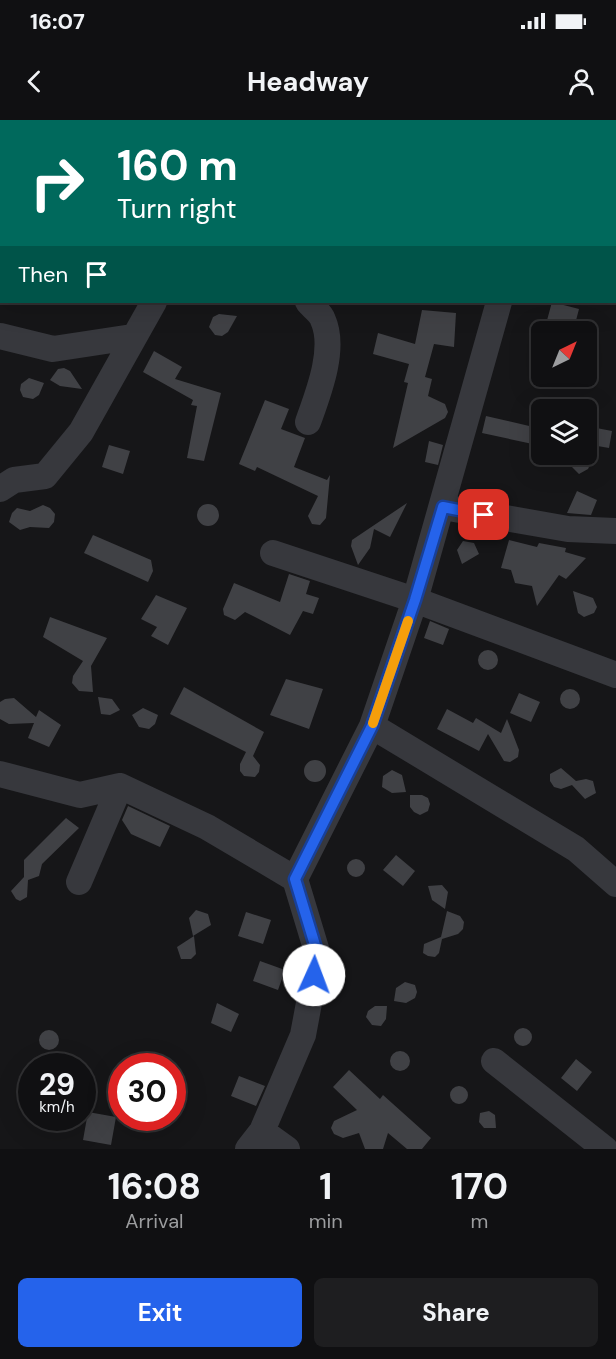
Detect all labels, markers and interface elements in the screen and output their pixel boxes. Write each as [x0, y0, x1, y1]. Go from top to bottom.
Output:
text: 16:07 [30, 7, 85, 36]
text: Headway [247, 64, 369, 99]
icon: back [18, 65, 51, 98]
icon: person [565, 65, 598, 98]
text: 160 m [117, 138, 238, 193]
icon: right [18, 144, 96, 222]
text: Turn right [117, 191, 237, 226]
icon: arrive [80, 258, 113, 291]
text: Then [18, 260, 68, 289]
north arrow [531, 321, 597, 387]
map controls [531, 321, 597, 465]
button: layers [531, 399, 597, 465]
pin [458, 489, 509, 540]
icon: arrive [467, 498, 500, 531]
position arrow [282, 943, 346, 1007]
speed limit sign: 30 [108, 1053, 186, 1131]
text: 29 [39, 1065, 75, 1104]
text: km/h [39, 1097, 75, 1117]
text: 16:08 [108, 1163, 201, 1210]
text: 1 [319, 1163, 332, 1210]
text: 170 [451, 1163, 508, 1210]
text: Arrival [125, 1208, 184, 1234]
text: min [309, 1208, 343, 1234]
text: m [471, 1208, 488, 1234]
button: Exit [18, 1278, 302, 1347]
button: Share [314, 1278, 598, 1347]

